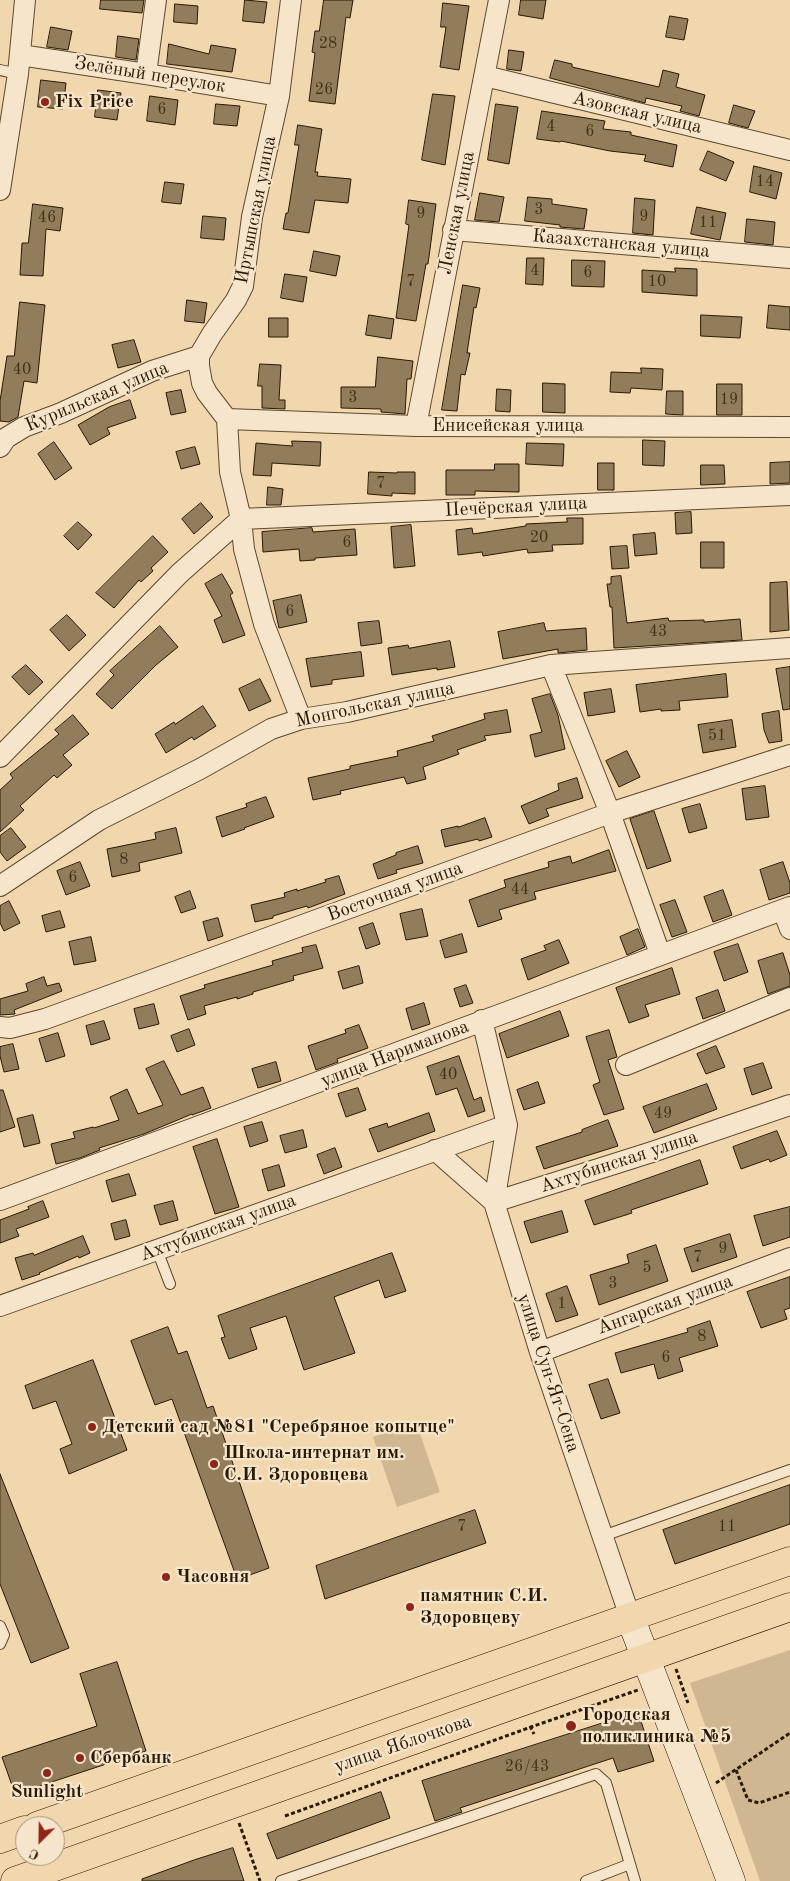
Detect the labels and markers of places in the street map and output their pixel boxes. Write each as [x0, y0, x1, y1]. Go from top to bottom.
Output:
place label: Fix Price [55, 91, 134, 113]
marker: Fix Price [39, 96, 51, 108]
place label: Детский сад №81 "Серебряное копытце" [102, 1416, 455, 1438]
marker: Детский сад №81 "Серебряное копытце" [86, 1421, 98, 1433]
place label: Школа-интернат им. С.И. Здоровцева [224, 1442, 405, 1486]
marker: Школа-интернат им. С.И. Здоровцева [208, 1458, 220, 1470]
place label: Часовня [176, 1566, 249, 1588]
marker: Часовня [160, 1571, 172, 1583]
place label: памятник С.И. Здоровцеву [420, 1585, 548, 1629]
marker: памятник С.И. Здоровцеву [404, 1601, 416, 1613]
place label: Городская поликлиника №5 [582, 1704, 731, 1748]
marker: Городская поликлиника №5 [564, 1719, 578, 1733]
place label: Сбербанк [90, 1747, 172, 1769]
marker: Сбербанк [74, 1752, 86, 1764]
marker: Sunlight [41, 1767, 53, 1779]
place label: Sunlight [11, 1781, 83, 1803]

